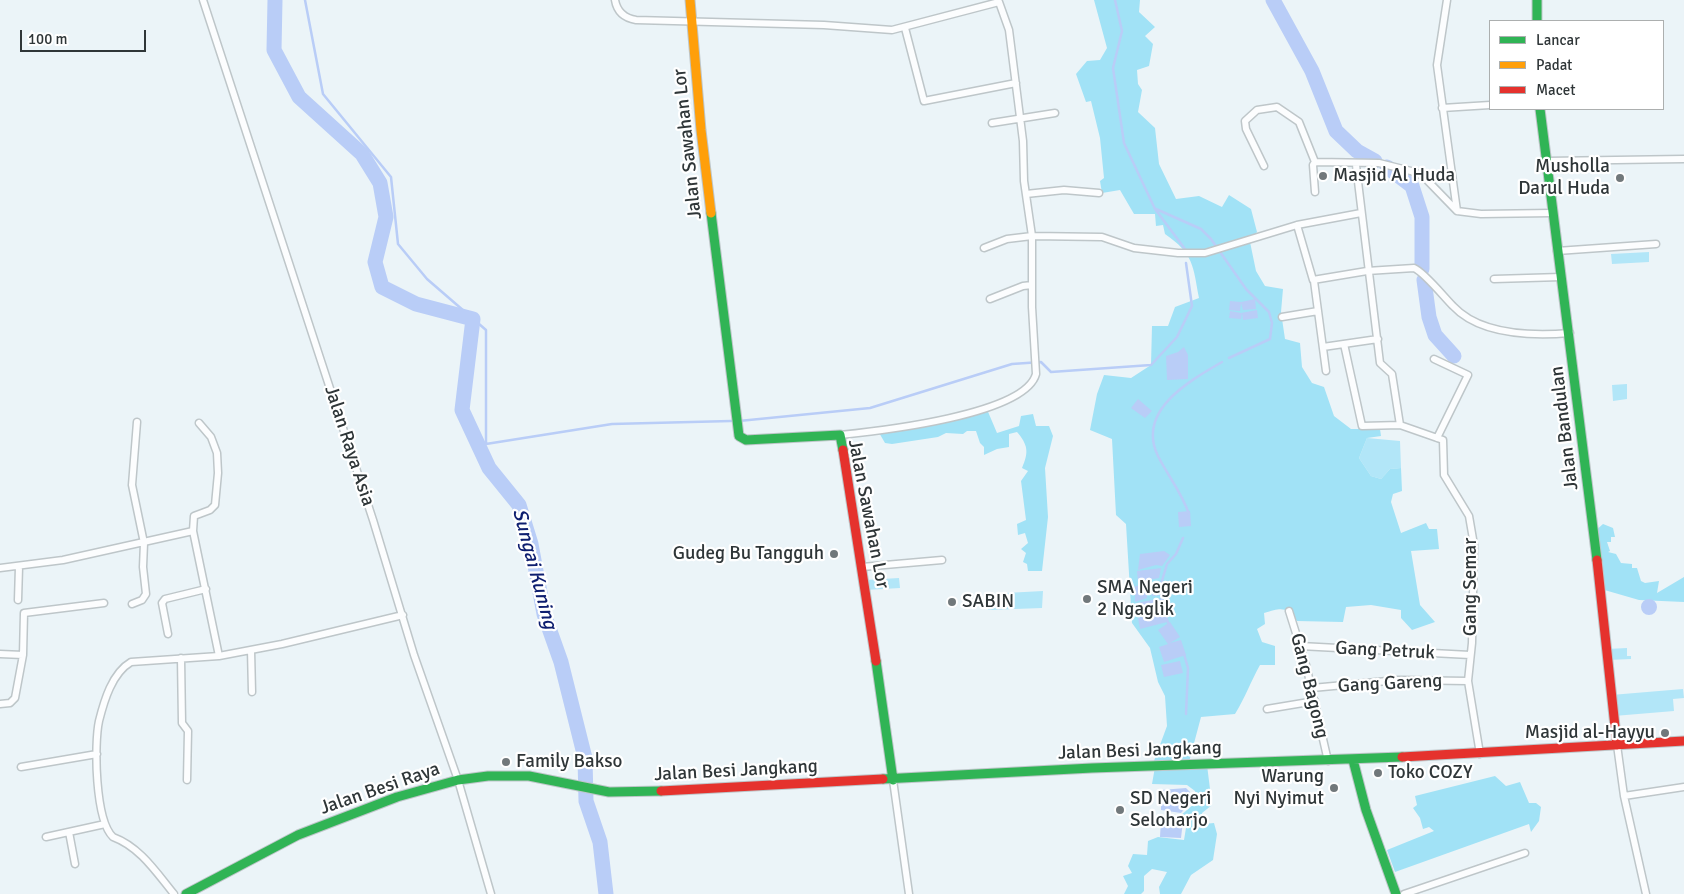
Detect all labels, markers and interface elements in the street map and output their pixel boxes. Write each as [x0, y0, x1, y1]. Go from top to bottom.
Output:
scale bar [22, 20, 149, 52]
legend [1489, 20, 1664, 110]
text: 100 m [28, 30, 68, 48]
text: Lancar [1536, 31, 1580, 49]
text: Padat [1536, 56, 1572, 74]
street label: Jalan Sawahan Lor [669, 68, 707, 220]
text: Macet [1536, 81, 1575, 99]
place label: Musholla Darul Huda [1518, 156, 1610, 200]
place label: Masjid Al Huda [1333, 165, 1455, 187]
marker: Masjid Al Huda [1317, 170, 1329, 182]
marker: Musholla Darul Huda [1614, 172, 1626, 184]
street label: Jalan Bandulan [1546, 365, 1584, 491]
street label: Jalan Raya Asia [319, 383, 379, 509]
street label: Jalan Sawahan Lor [842, 438, 894, 590]
water label: Sungai Kuning [506, 506, 562, 632]
street label: Gang Semar [1460, 538, 1482, 636]
place label: Gudeg Bu Tangguh [673, 543, 824, 565]
marker: Gudeg Bu Tangguh [828, 548, 840, 560]
place label: SMA Negeri 2 Ngaglik [1097, 577, 1193, 621]
place label: SABIN [962, 591, 1014, 613]
marker: SMA Negeri 2 Ngaglik [1081, 593, 1093, 605]
marker: SABIN [946, 596, 958, 608]
street label: Gang Bagong [1285, 631, 1333, 741]
street label: Gang Petruk [1335, 637, 1435, 665]
street label: Gang Gareng [1337, 670, 1443, 698]
place label: Masjid al-Hayyu [1525, 722, 1655, 744]
marker: Masjid al-Hayyu [1659, 727, 1671, 739]
street label: Jalan Besi Jangkang [1058, 737, 1222, 765]
place label: Family Bakso [516, 751, 622, 773]
street label: Jalan Besi Jangkang [654, 755, 818, 787]
marker: Family Bakso [500, 756, 512, 768]
street label: Jalan Besi Raya [317, 758, 443, 820]
place label: Toko COZY [1388, 762, 1473, 784]
place label: Warung Nyi Nyimut [1233, 766, 1324, 810]
marker: Toko COZY [1372, 767, 1384, 779]
marker: Warung Nyi Nyimut [1328, 782, 1340, 794]
place label: SD Negeri Seloharjo [1130, 788, 1211, 832]
marker: SD Negeri Seloharjo [1114, 804, 1126, 816]

